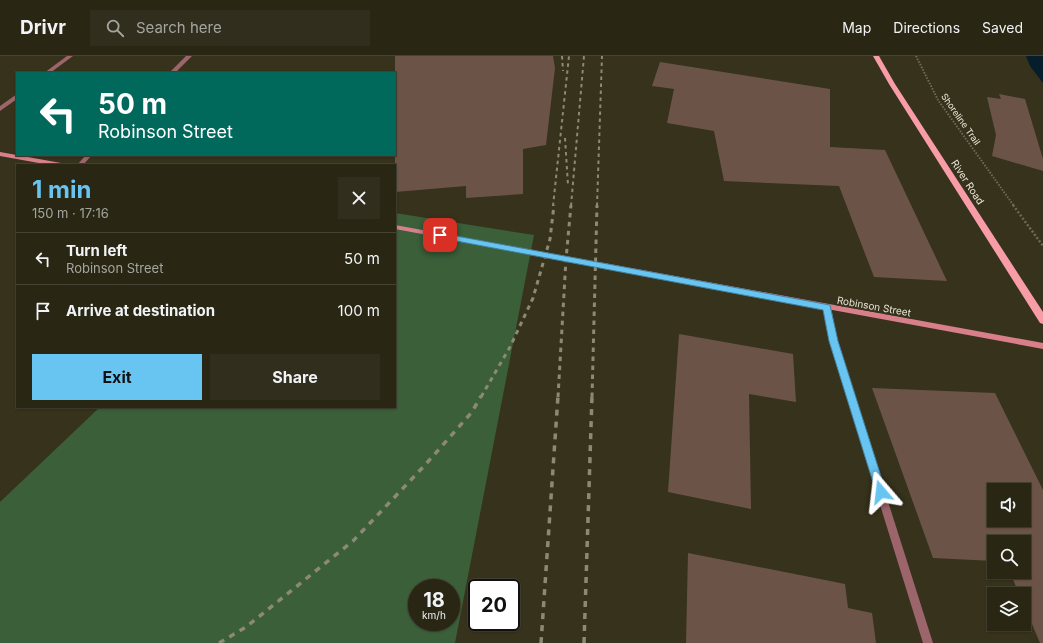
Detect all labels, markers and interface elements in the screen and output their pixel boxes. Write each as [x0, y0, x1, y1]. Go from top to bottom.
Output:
search box [90, 10, 370, 46]
text: Drivr [20, 16, 66, 39]
icon: search [104, 17, 126, 39]
text: Search here [136, 18, 222, 37]
text: Map [842, 19, 871, 36]
text: Directions [893, 19, 960, 36]
text: Saved [982, 19, 1023, 36]
text: 50 m [98, 87, 167, 121]
icon: left [32, 88, 84, 140]
street label: Shoreline Trail [939, 91, 983, 147]
text: Robinson Street [98, 121, 233, 142]
street label: River Road [949, 157, 987, 207]
text: 1 min [32, 175, 91, 204]
button: close [338, 177, 380, 219]
text: 150 m · 17:16 [32, 205, 109, 221]
pin [423, 218, 457, 252]
icon: arrive [429, 224, 451, 246]
text: Turn left [66, 241, 127, 260]
icon: left [32, 248, 54, 270]
text: 50 m [344, 249, 380, 268]
text: Robinson Street [66, 260, 163, 276]
street label: Robinson Street [836, 294, 913, 319]
icon: arrive [32, 300, 54, 322]
text: Arrive at destination [66, 301, 215, 320]
text: 100 m [338, 301, 380, 320]
button: Exit [32, 354, 202, 400]
button: Share [210, 354, 380, 400]
position arrow [860, 471, 902, 513]
map controls [987, 483, 1031, 631]
button: sound [987, 483, 1031, 527]
button: search [987, 535, 1031, 579]
speed limit sign: 20 [468, 579, 520, 631]
button: layers [987, 587, 1031, 631]
text: 18 [423, 588, 445, 612]
text: km/h [422, 609, 446, 621]

